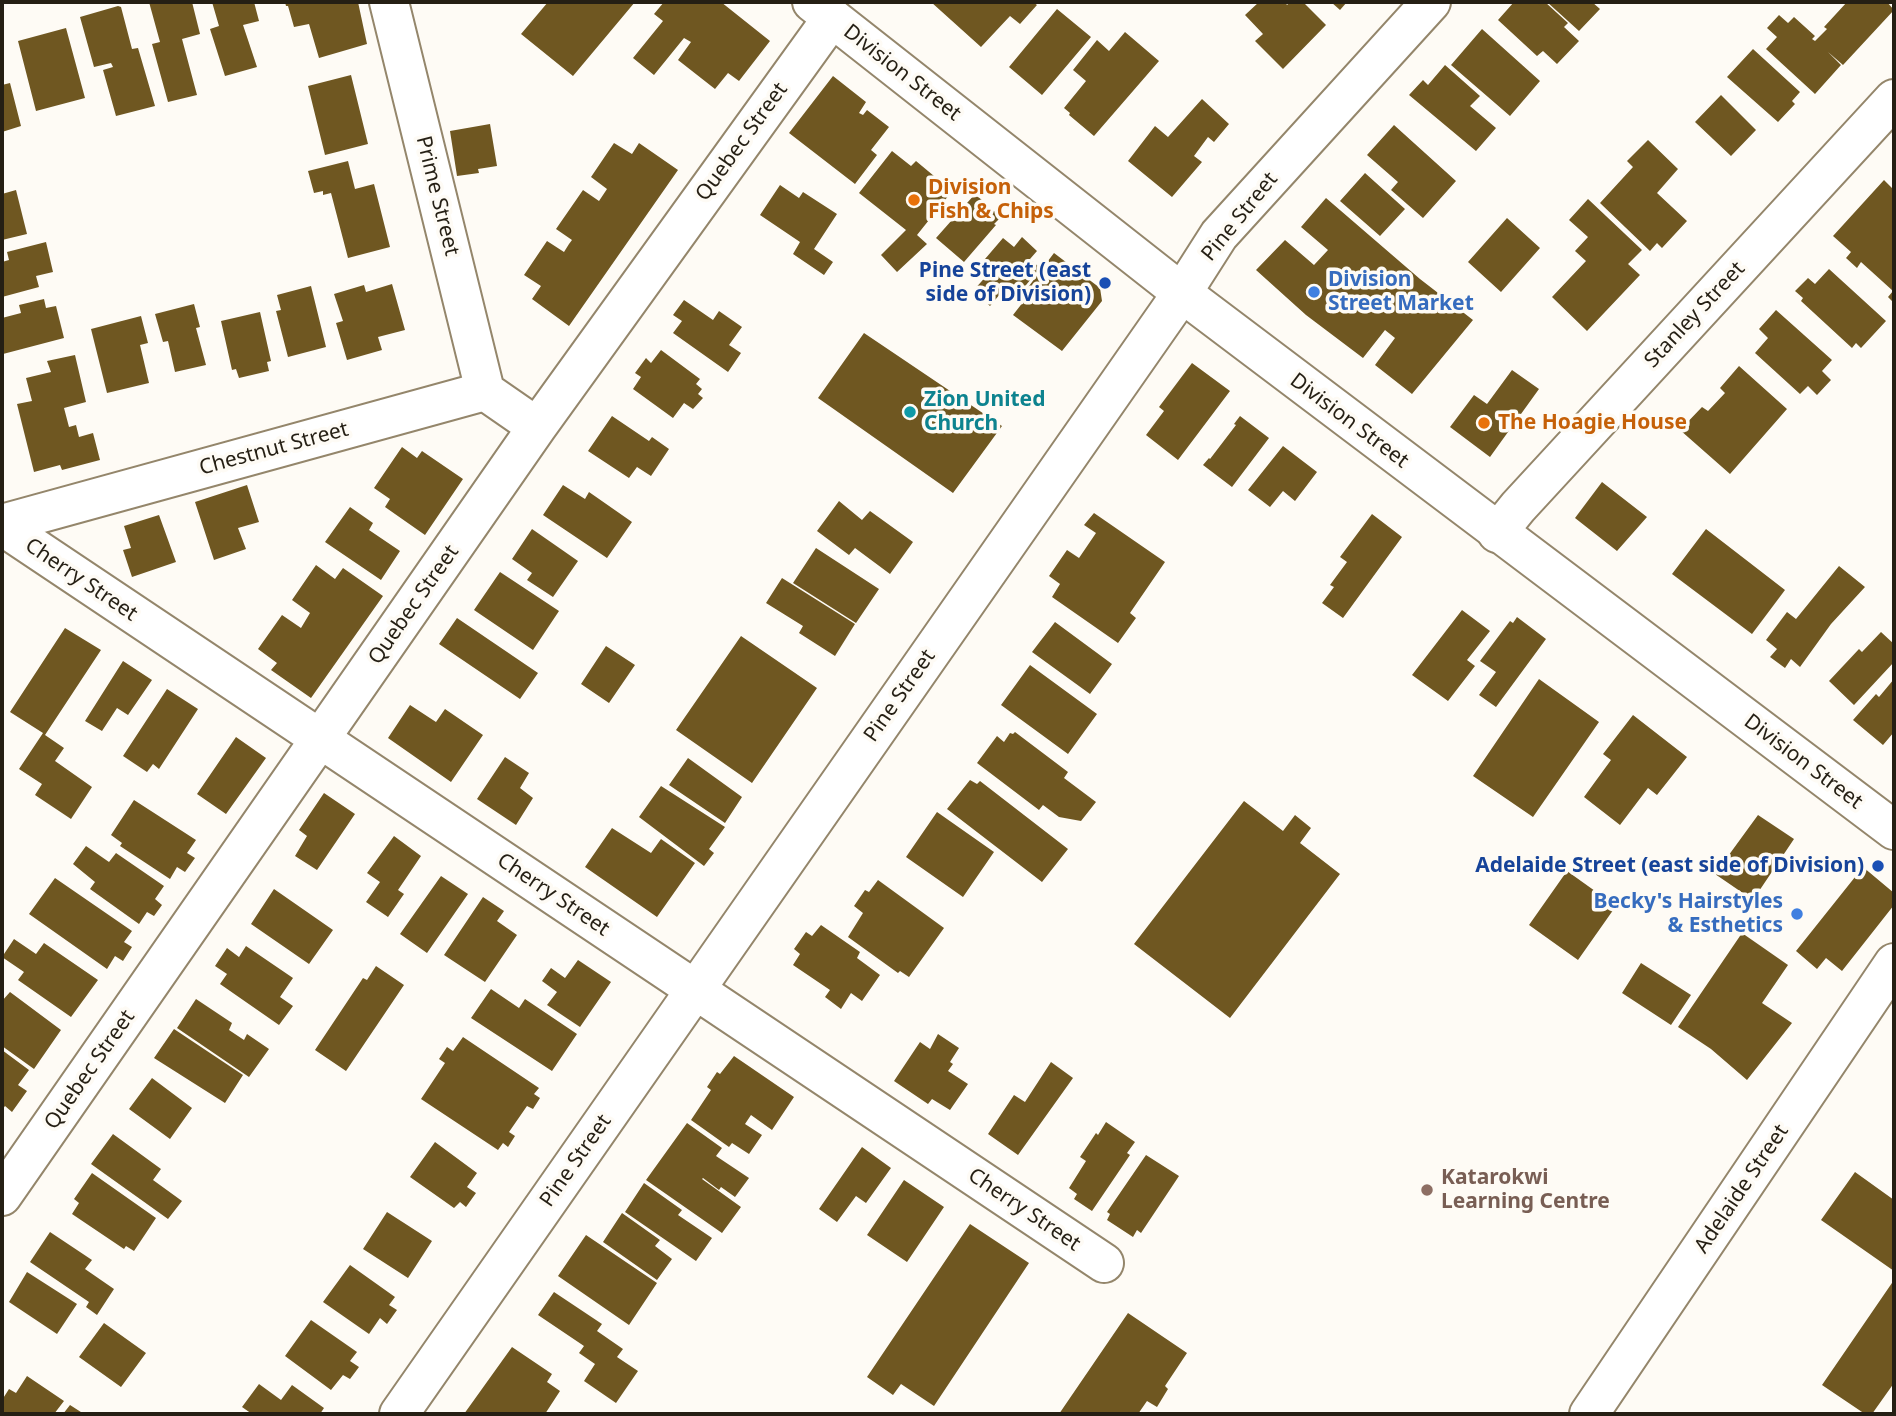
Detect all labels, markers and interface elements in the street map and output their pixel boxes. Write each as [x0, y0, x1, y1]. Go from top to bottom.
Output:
street label: Division Street [838, 19, 966, 127]
street label: Quebec Street [691, 78, 793, 206]
street label: Prime Street [410, 134, 464, 258]
street label: Pine Street [1197, 167, 1283, 267]
place label: Division Fish & Chips [928, 175, 1054, 225]
marker: Division Fish & Chips [906, 192, 922, 208]
street label: Stanley Street [1640, 257, 1750, 373]
place label: Pine Street (east side of Division) [919, 258, 1091, 308]
place label: Division Street Market [1328, 267, 1474, 317]
marker: Pine Street (east side of Division) [1097, 275, 1113, 291]
marker: Division Street Market [1306, 284, 1322, 300]
street label: Division Street [1285, 368, 1413, 474]
place label: Zion United Church [924, 387, 1045, 437]
marker: Zion United Church [902, 404, 918, 420]
place label: The Hoagie House [1498, 410, 1687, 436]
marker: The Hoagie House [1476, 415, 1492, 431]
street label: Chestnut Street [197, 417, 351, 481]
street label: Cherry Street [20, 533, 142, 627]
street label: Quebec Street [363, 540, 465, 670]
street label: Pine Street [859, 645, 941, 747]
street label: Division Street [1739, 709, 1867, 815]
street label: Cherry Street [492, 848, 614, 942]
place label: Adelaide Street (east side of Division) [1475, 853, 1864, 879]
marker: Adelaide Street (east side of Division) [1870, 858, 1886, 874]
place label: Becky's Hairstyles & Esthetics [1594, 889, 1783, 939]
marker: Becky's Hairstyles & Esthetics [1789, 906, 1805, 922]
street label: Quebec Street [39, 1005, 141, 1135]
street label: Pine Street [535, 1110, 617, 1212]
street label: Adelaide Street [1690, 1120, 1794, 1258]
street label: Cherry Street [963, 1163, 1085, 1257]
place label: Katarokwi Learning Centre [1441, 1165, 1610, 1215]
marker: Katarokwi Learning Centre [1419, 1182, 1435, 1198]

